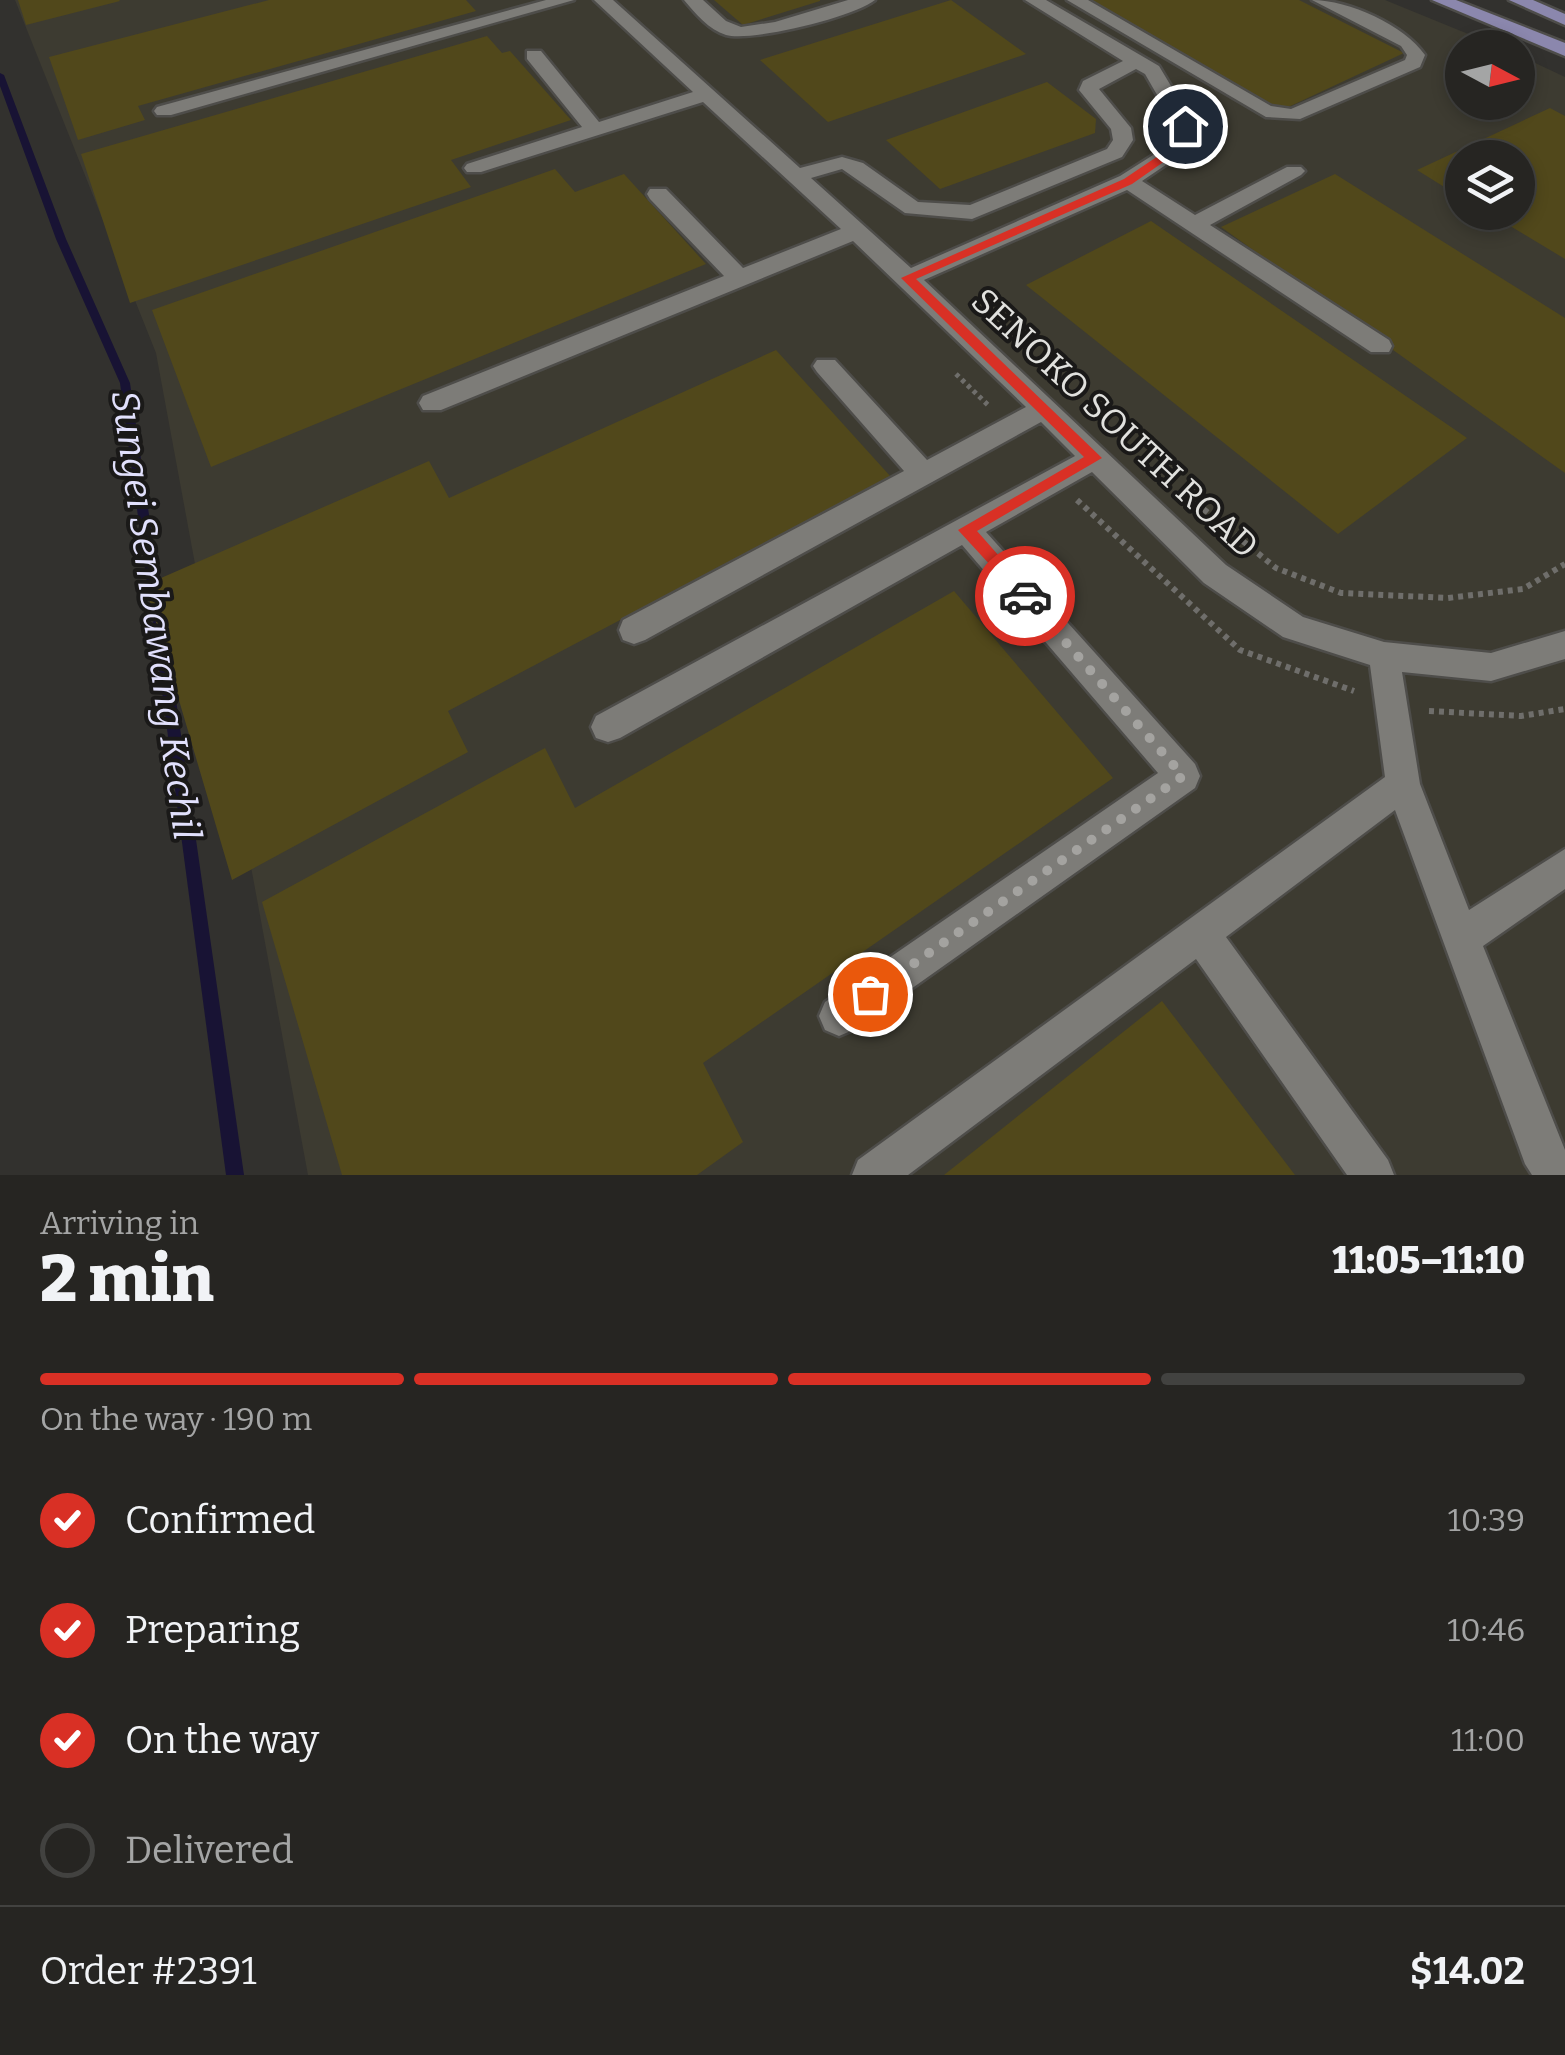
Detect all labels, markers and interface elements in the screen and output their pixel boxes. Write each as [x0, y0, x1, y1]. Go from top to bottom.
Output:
north arrow [1445, 30, 1535, 120]
map controls [1445, 30, 1535, 230]
pin [1143, 84, 1228, 169]
icon: home [1158, 99, 1213, 154]
button: layers [1445, 140, 1535, 230]
street label: SENOKO SOUTH ROAD [963, 279, 1267, 567]
water label: Sungei Sembawang Kechil [102, 387, 210, 843]
courier [975, 546, 1075, 646]
icon: car [998, 569, 1053, 624]
pin [828, 952, 913, 1037]
icon: bag [843, 967, 898, 1022]
text: Arriving in [40, 1204, 199, 1242]
text: 11:05–11:10 [1332, 1237, 1525, 1283]
text: 2 min [40, 1240, 214, 1318]
text: On the way · 190 m [40, 1400, 312, 1438]
icon: check [40, 1493, 95, 1548]
text: Confirmed [125, 1497, 315, 1543]
text: 10:39 [1448, 1501, 1525, 1539]
icon: check [40, 1603, 95, 1658]
text: Preparing [125, 1607, 300, 1653]
text: 10:46 [1447, 1611, 1525, 1649]
icon: check [40, 1713, 95, 1768]
text: On the way [125, 1717, 319, 1763]
text: 11:00 [1451, 1721, 1525, 1759]
text: Delivered [125, 1827, 294, 1873]
text: Order #2391 [40, 1948, 257, 1994]
text: $14.02 [1410, 1948, 1525, 1994]

